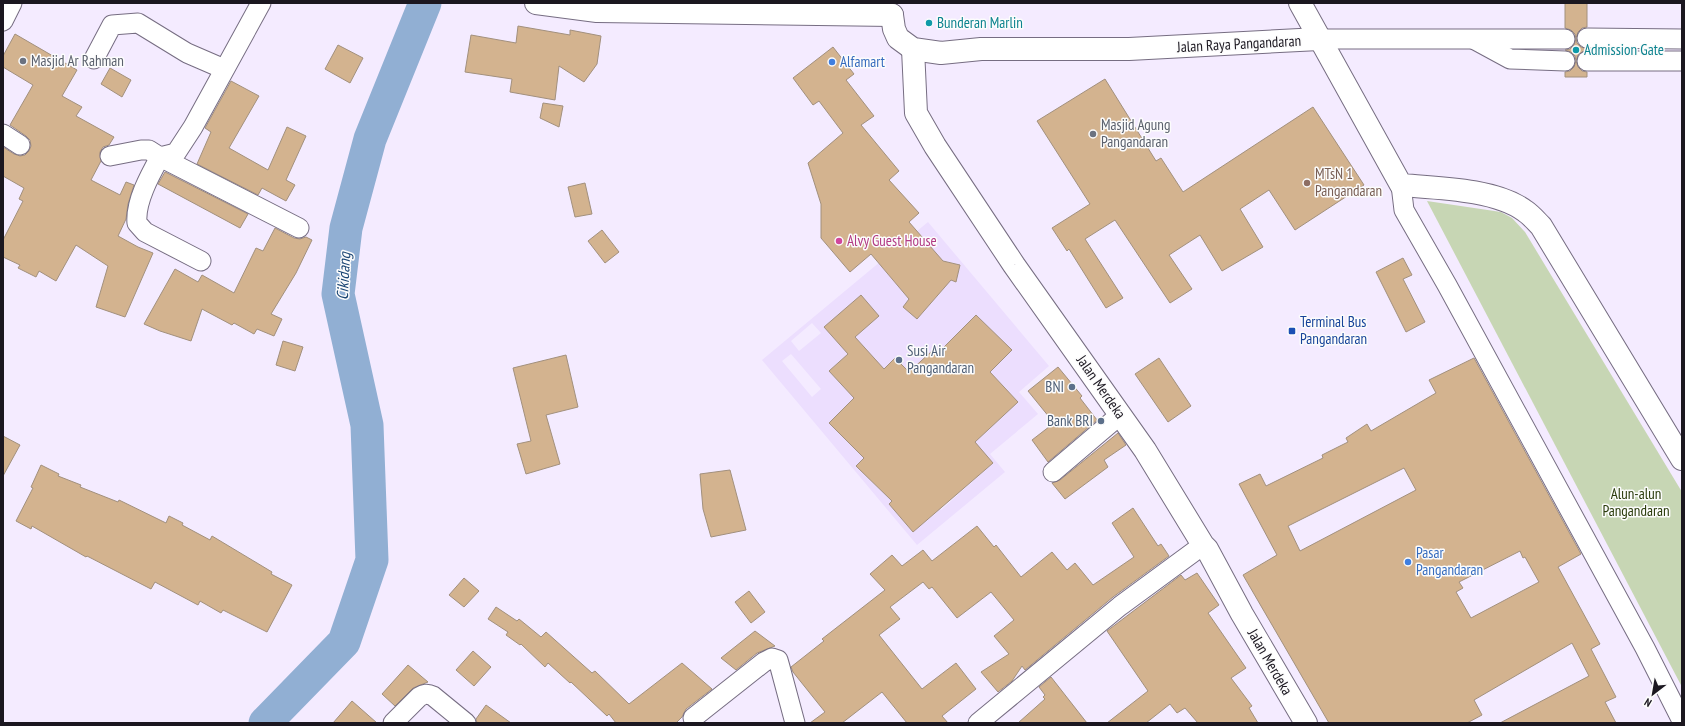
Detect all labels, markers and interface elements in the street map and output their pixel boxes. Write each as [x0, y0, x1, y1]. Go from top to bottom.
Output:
place label: Bunderan Marlin [937, 13, 1023, 32]
marker: Bunderan Marlin [924, 18, 934, 28]
street label: Jalan Raya Pangandaran [1176, 31, 1301, 56]
place label: Admission Gate [1584, 40, 1664, 59]
marker: Admission Gate [1571, 45, 1581, 55]
place label: Masjid Ar Rahman [31, 51, 124, 70]
place label: Alfamart [840, 52, 885, 71]
marker: Masjid Ar Rahman [18, 56, 28, 66]
marker: Alfamart [827, 57, 837, 67]
place label: Masjid Agung Pangandaran [1101, 115, 1170, 151]
marker: Masjid Agung Pangandaran [1088, 129, 1098, 139]
place label: MTsN 1 Pangandaran [1315, 164, 1382, 200]
marker: MTsN 1 Pangandaran [1302, 178, 1312, 188]
place label: Alvy Guest House [847, 231, 937, 250]
marker: Alvy Guest House [834, 236, 844, 246]
water label: Cikidang [332, 251, 354, 300]
place label: Terminal Bus Pangandaran [1300, 312, 1367, 348]
marker: Terminal Bus Pangandaran [1287, 326, 1297, 336]
place label: Susi Air Pangandaran [907, 341, 974, 377]
street label: Jalan Merdeka [1072, 350, 1130, 422]
marker: Susi Air Pangandaran [894, 355, 904, 365]
place label: BNI [1045, 377, 1064, 396]
marker: BNI [1067, 382, 1077, 392]
place label: Bank BRI [1047, 411, 1093, 430]
marker: Bank BRI [1096, 416, 1106, 426]
park label: Alun-alun Pangandaran [1602, 484, 1670, 520]
place label: Pasar Pangandaran [1416, 543, 1483, 579]
marker: Pasar Pangandaran [1403, 557, 1413, 567]
street label: Jalan Merdeka [1243, 624, 1297, 698]
north arrow [1633, 674, 1673, 714]
text: N [1642, 695, 1654, 710]

